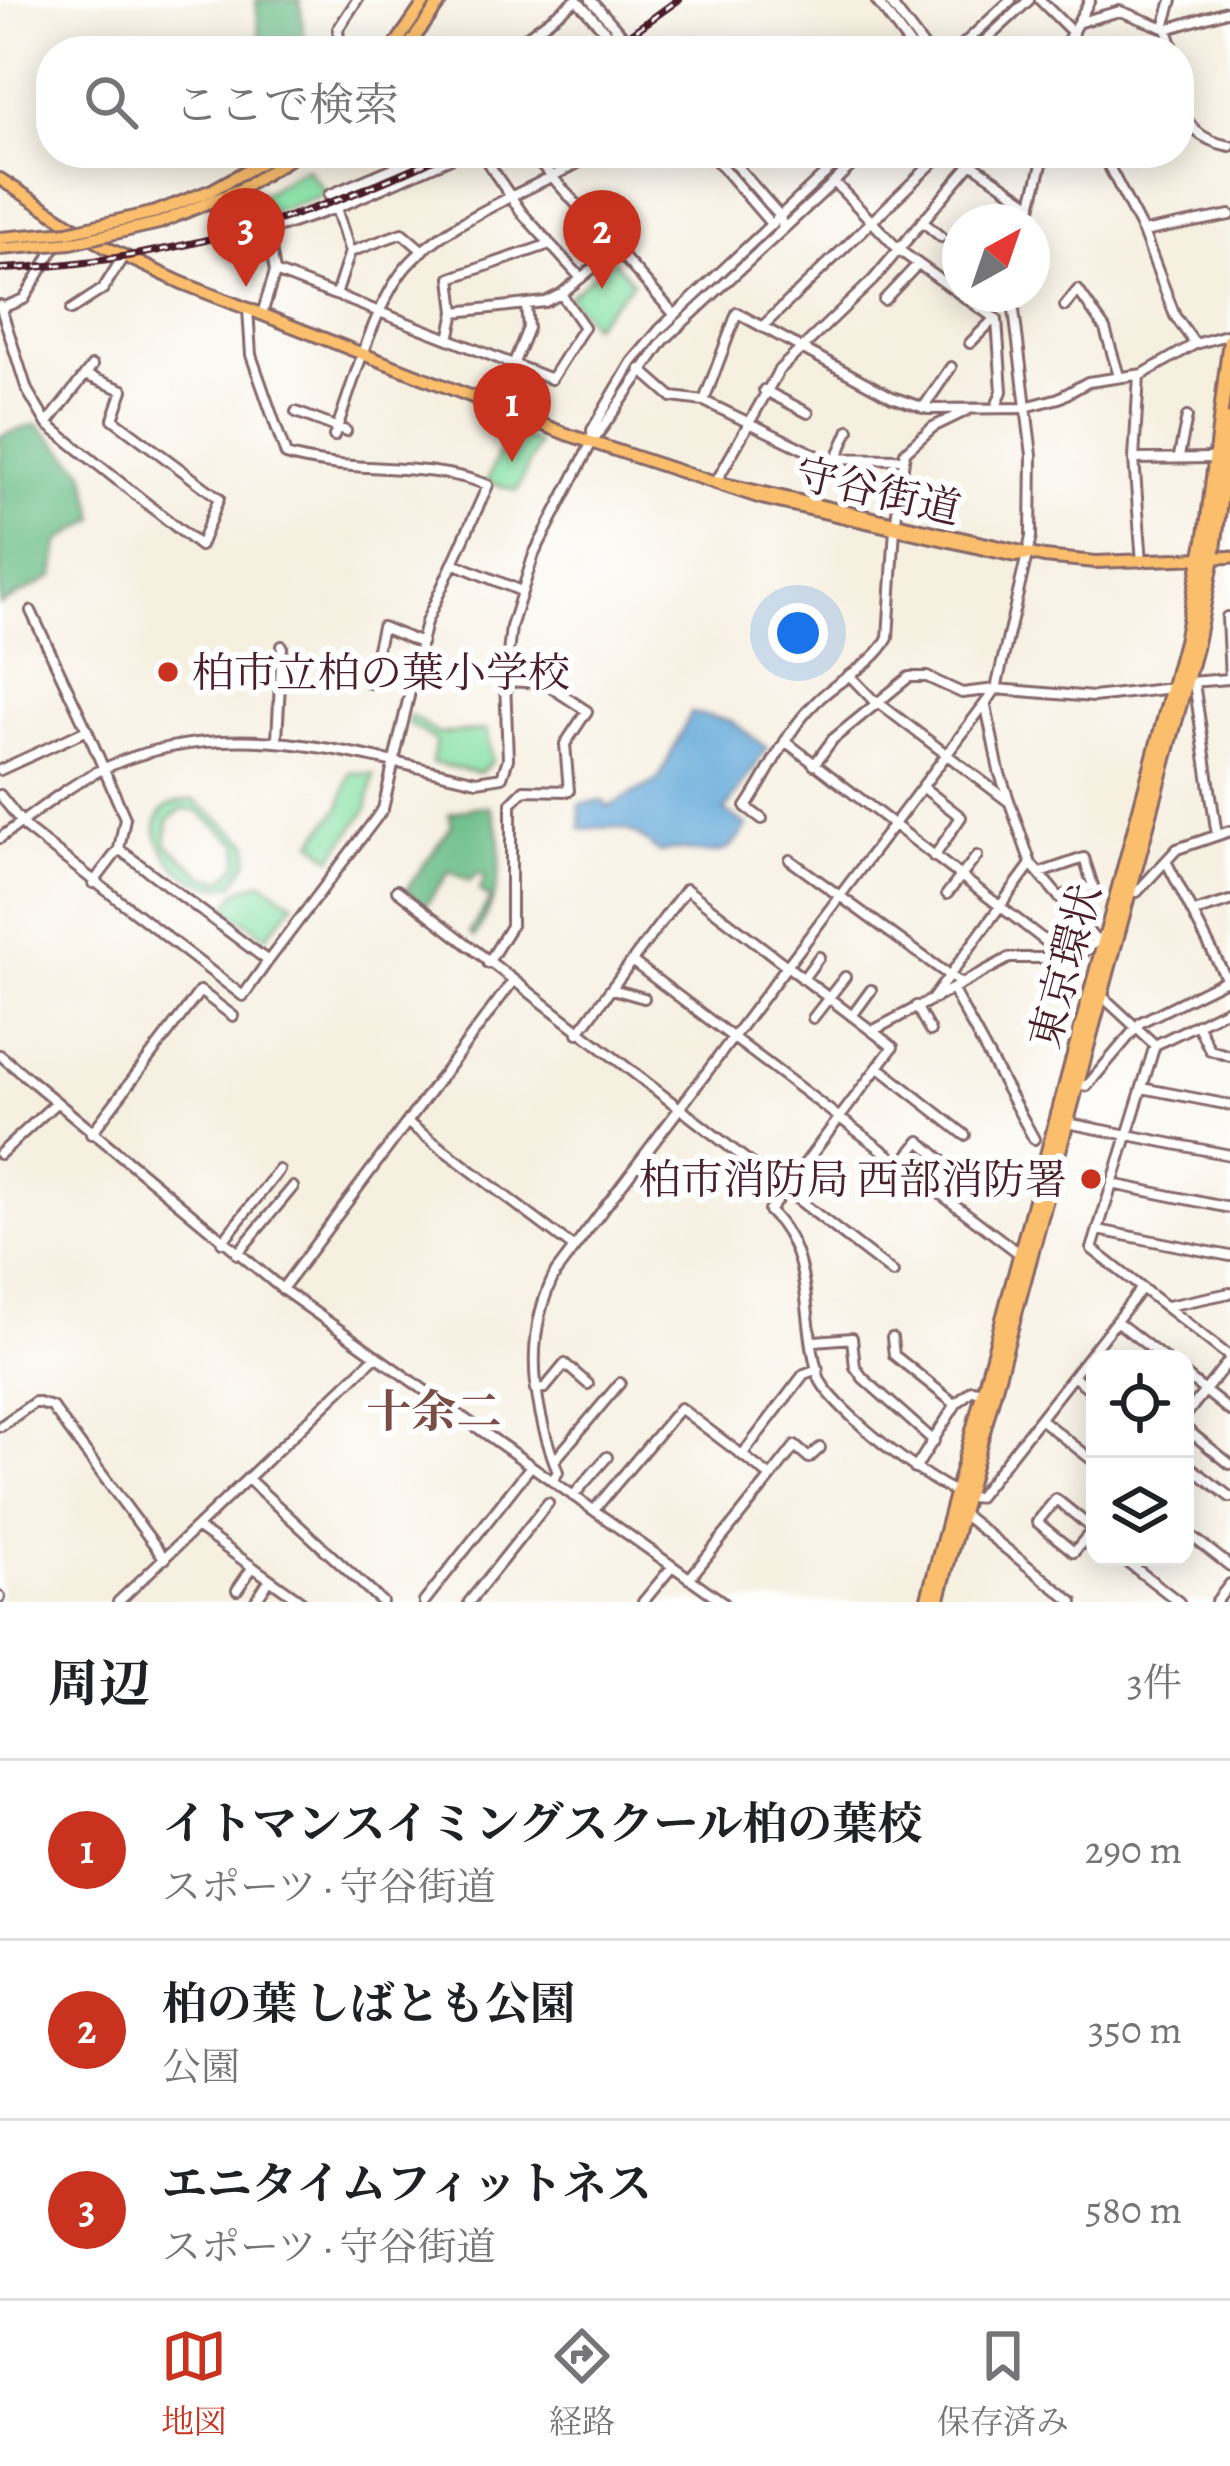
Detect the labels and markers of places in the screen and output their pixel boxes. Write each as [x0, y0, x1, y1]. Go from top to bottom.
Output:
pin: 3 [207, 188, 285, 287]
pin: 2 [563, 190, 641, 289]
pin: 1 [473, 363, 551, 462]
place label: 柏市立柏の葉小学校 [192, 644, 570, 701]
marker: 柏市立柏の葉小学校 [155, 659, 181, 685]
place label: 柏市消防局 西部消防署 [639, 1151, 1067, 1208]
marker: 柏市消防局 西部消防署 [1078, 1166, 1104, 1192]

